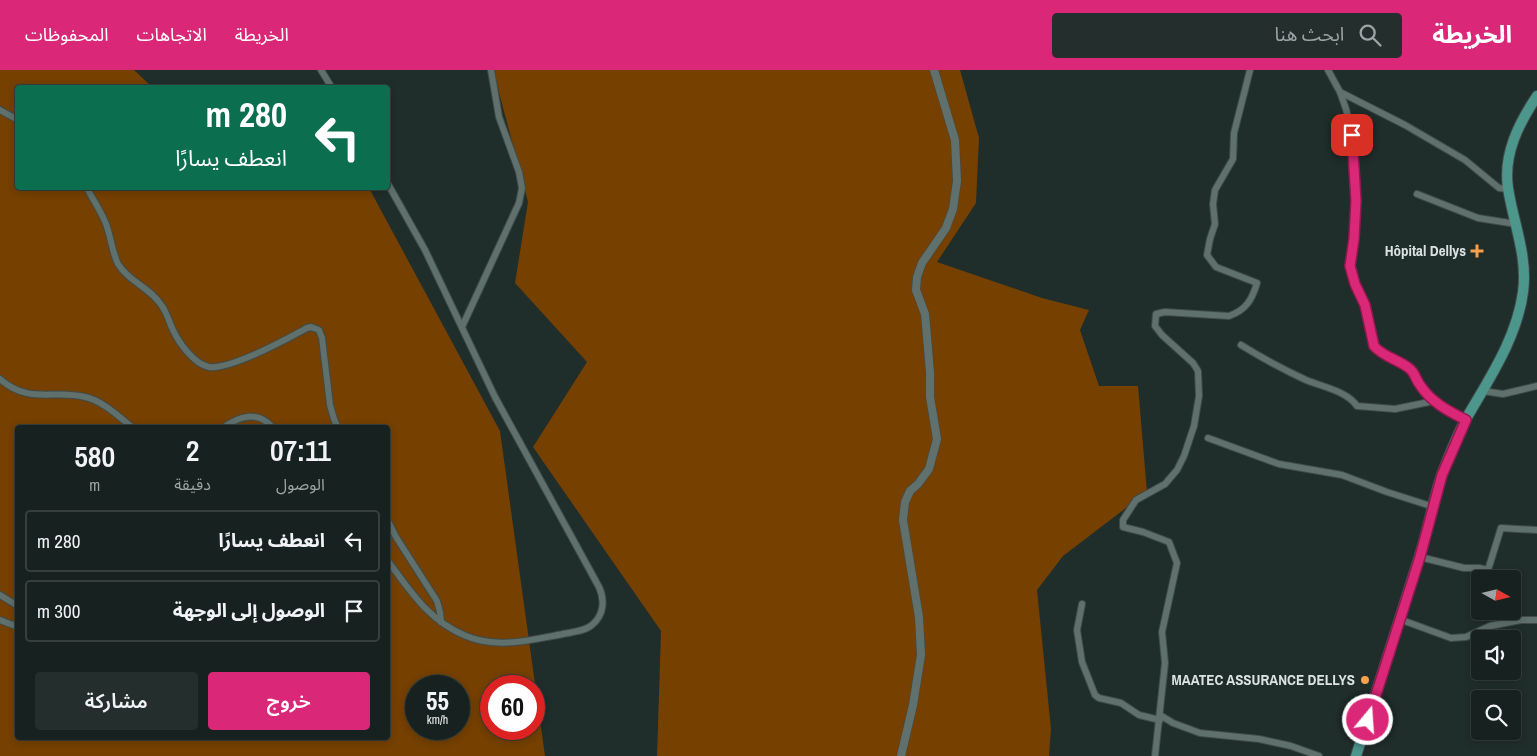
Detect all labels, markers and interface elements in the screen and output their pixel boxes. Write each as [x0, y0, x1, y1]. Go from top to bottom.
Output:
search box [1052, 13, 1402, 58]
text: الخريطة [1432, 18, 1512, 50]
text: ابحث هنا [1274, 21, 1344, 47]
icon: search [1356, 21, 1384, 49]
text: المحفوظات [25, 22, 109, 47]
text: الاتجاهات [137, 22, 207, 47]
text: الخريطة [235, 22, 289, 47]
text: 280 m [206, 91, 287, 138]
icon: left [305, 105, 370, 170]
pin [1331, 114, 1373, 156]
icon: arrive [1338, 121, 1366, 149]
text: انعطف يسارًا [175, 143, 287, 173]
place label: Hôpital Dellys [1385, 240, 1466, 261]
marker: Hôpital Dellys [1470, 244, 1484, 258]
text: 2 [186, 430, 199, 470]
text: 07:11 [270, 430, 331, 470]
text: 580 [74, 436, 115, 476]
text: دقيقة [174, 473, 211, 495]
text: الوصول [276, 473, 325, 495]
text: m [89, 474, 100, 496]
text: انعطف يسارًا [219, 527, 325, 553]
icon: left [340, 527, 368, 555]
text: 280 m [37, 528, 80, 554]
north arrow [1471, 570, 1521, 620]
map controls [1471, 570, 1521, 740]
text: الوصول إلى الوجهة [173, 597, 325, 623]
icon: arrive [340, 597, 368, 625]
text: 300 m [37, 598, 80, 624]
button: sound [1471, 630, 1521, 680]
place label: MAATEC ASSURANCE DELLYS [1172, 669, 1355, 690]
button: مشاركة [35, 672, 198, 730]
button: خروج [208, 672, 370, 730]
marker: MAATEC ASSURANCE DELLYS [1359, 674, 1371, 686]
speed limit sign: 60 [480, 675, 545, 740]
text: 55 [426, 684, 449, 718]
button: search [1471, 690, 1521, 740]
position arrow [1341, 693, 1393, 745]
text: km/h [427, 712, 448, 728]

